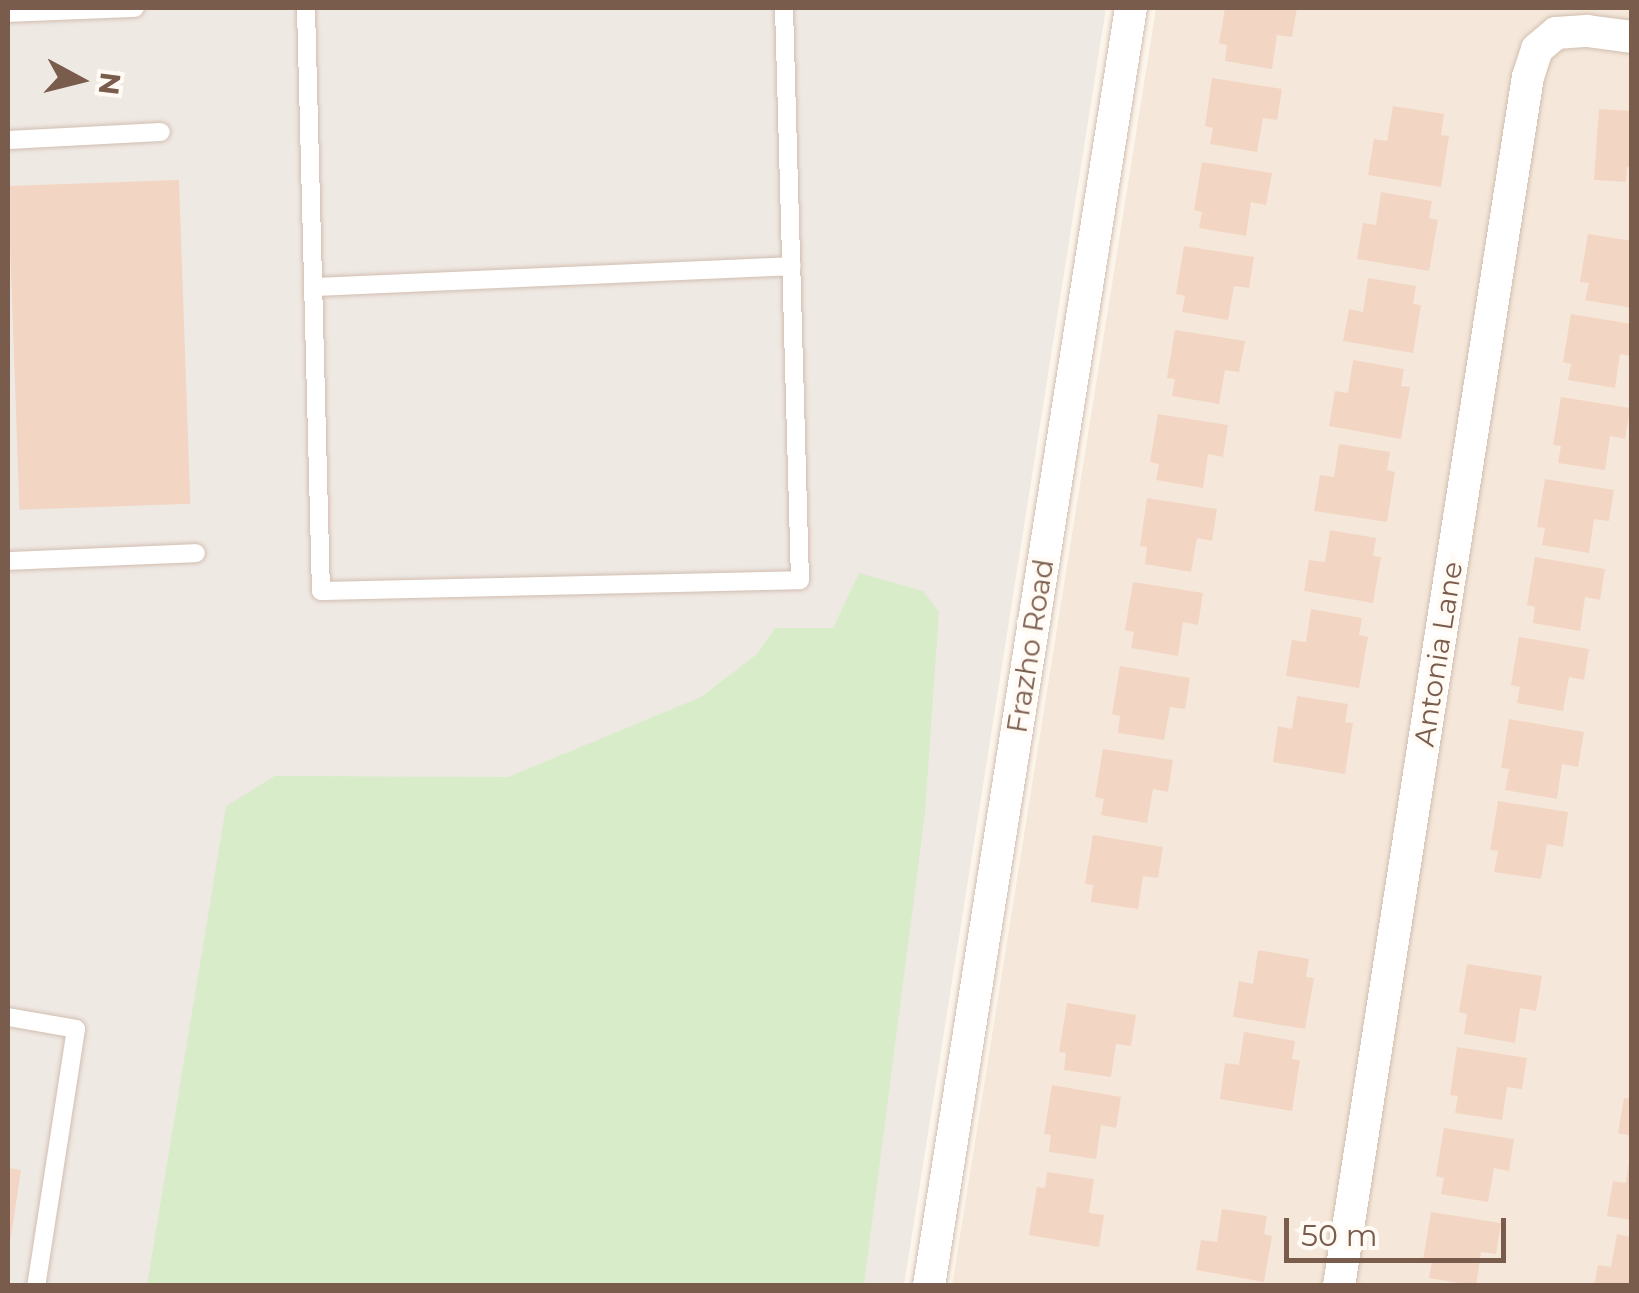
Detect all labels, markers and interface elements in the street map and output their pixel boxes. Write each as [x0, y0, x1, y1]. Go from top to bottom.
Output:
north arrow [30, 30, 130, 130]
text: N [92, 70, 128, 97]
street label: Frazho Road [1000, 557, 1060, 735]
street label: Antonia Lane [1407, 559, 1469, 749]
scale bar [1289, 1198, 1512, 1260]
text: 50 m [1301, 1217, 1378, 1254]

